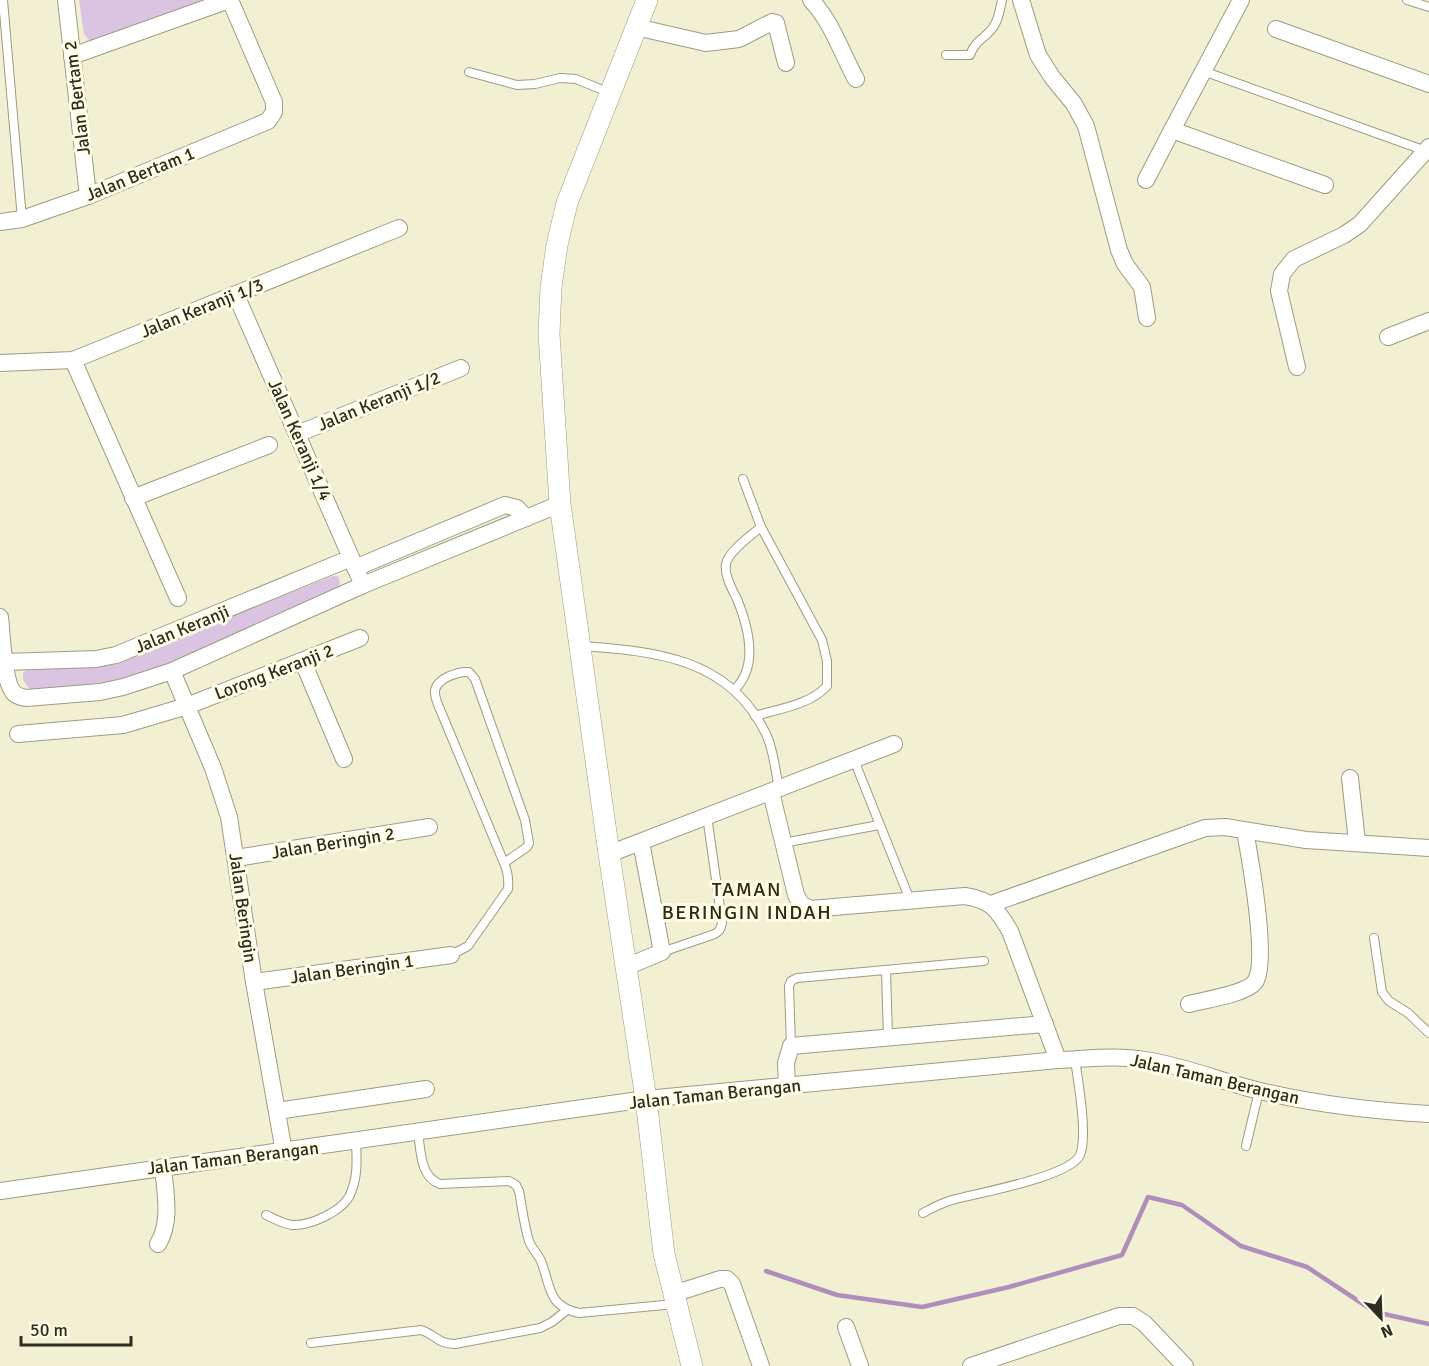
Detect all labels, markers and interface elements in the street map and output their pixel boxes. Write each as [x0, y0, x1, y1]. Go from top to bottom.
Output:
street label: Jalan Bertam 2 [59, 39, 95, 157]
street label: Jalan Bertam 1 [82, 142, 198, 206]
street label: Jalan Keranji 1/3 [137, 273, 267, 343]
street label: Jalan Keranji 1/2 [314, 366, 444, 436]
street label: Jalan Keranji 1/4 [263, 376, 337, 504]
street label: Jalan Keranji [132, 600, 232, 658]
street label: Lorong Keranji 2 [211, 639, 337, 705]
street label: Jalan Beringin 2 [270, 822, 396, 864]
street label: Jalan Beringin [224, 852, 262, 964]
district label: TAMAN BERINGIN INDAH [662, 877, 832, 925]
street label: Jalan Beringin 1 [289, 949, 415, 989]
street label: Jalan Taman Berangan [1128, 1049, 1302, 1109]
street label: Jalan Taman Berangan [628, 1074, 802, 1114]
street label: Jalan Taman Berangan [146, 1137, 320, 1179]
north arrow [1351, 1288, 1411, 1348]
scale bar [21, 1309, 130, 1347]
text: 50 m [30, 1319, 68, 1341]
text: N [1377, 1320, 1396, 1342]

